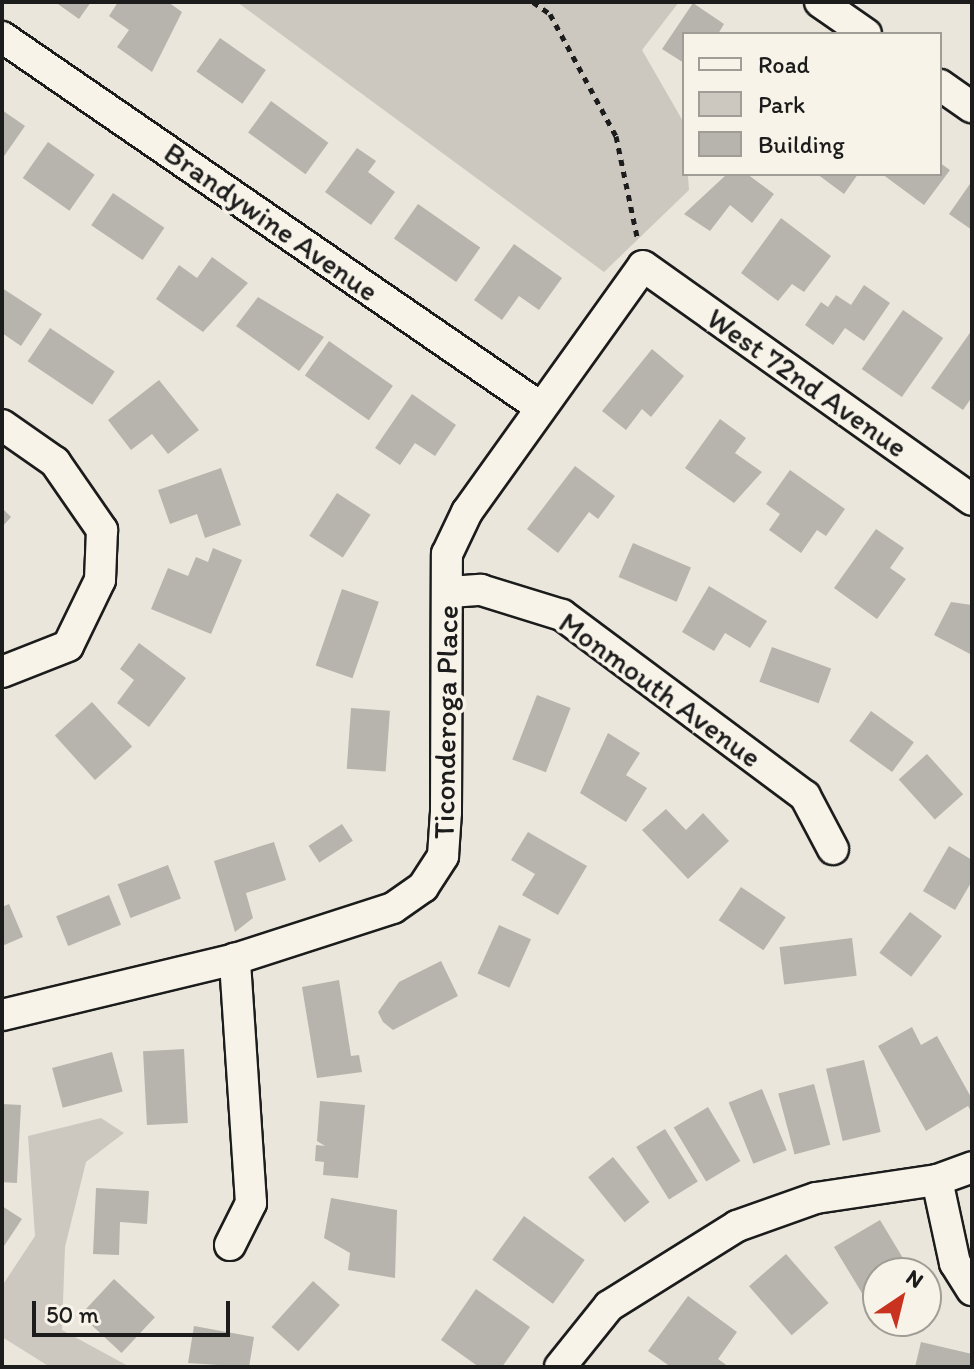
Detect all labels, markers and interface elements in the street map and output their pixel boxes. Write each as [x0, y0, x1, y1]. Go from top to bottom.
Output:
legend [682, 32, 942, 176]
text: Road [758, 50, 810, 79]
text: Park [758, 90, 805, 119]
text: Building [758, 130, 845, 159]
street label: Brandywine Avenue [157, 135, 385, 309]
street label: West 72nd Avenue [701, 301, 913, 465]
street label: Ticonderoga Place [426, 605, 466, 839]
street label: Monmouth Avenue [552, 605, 768, 775]
north arrow [862, 1257, 942, 1337]
text: N [901, 1263, 929, 1294]
scale bar [36, 1285, 234, 1335]
text: 50 m [46, 1300, 99, 1329]

